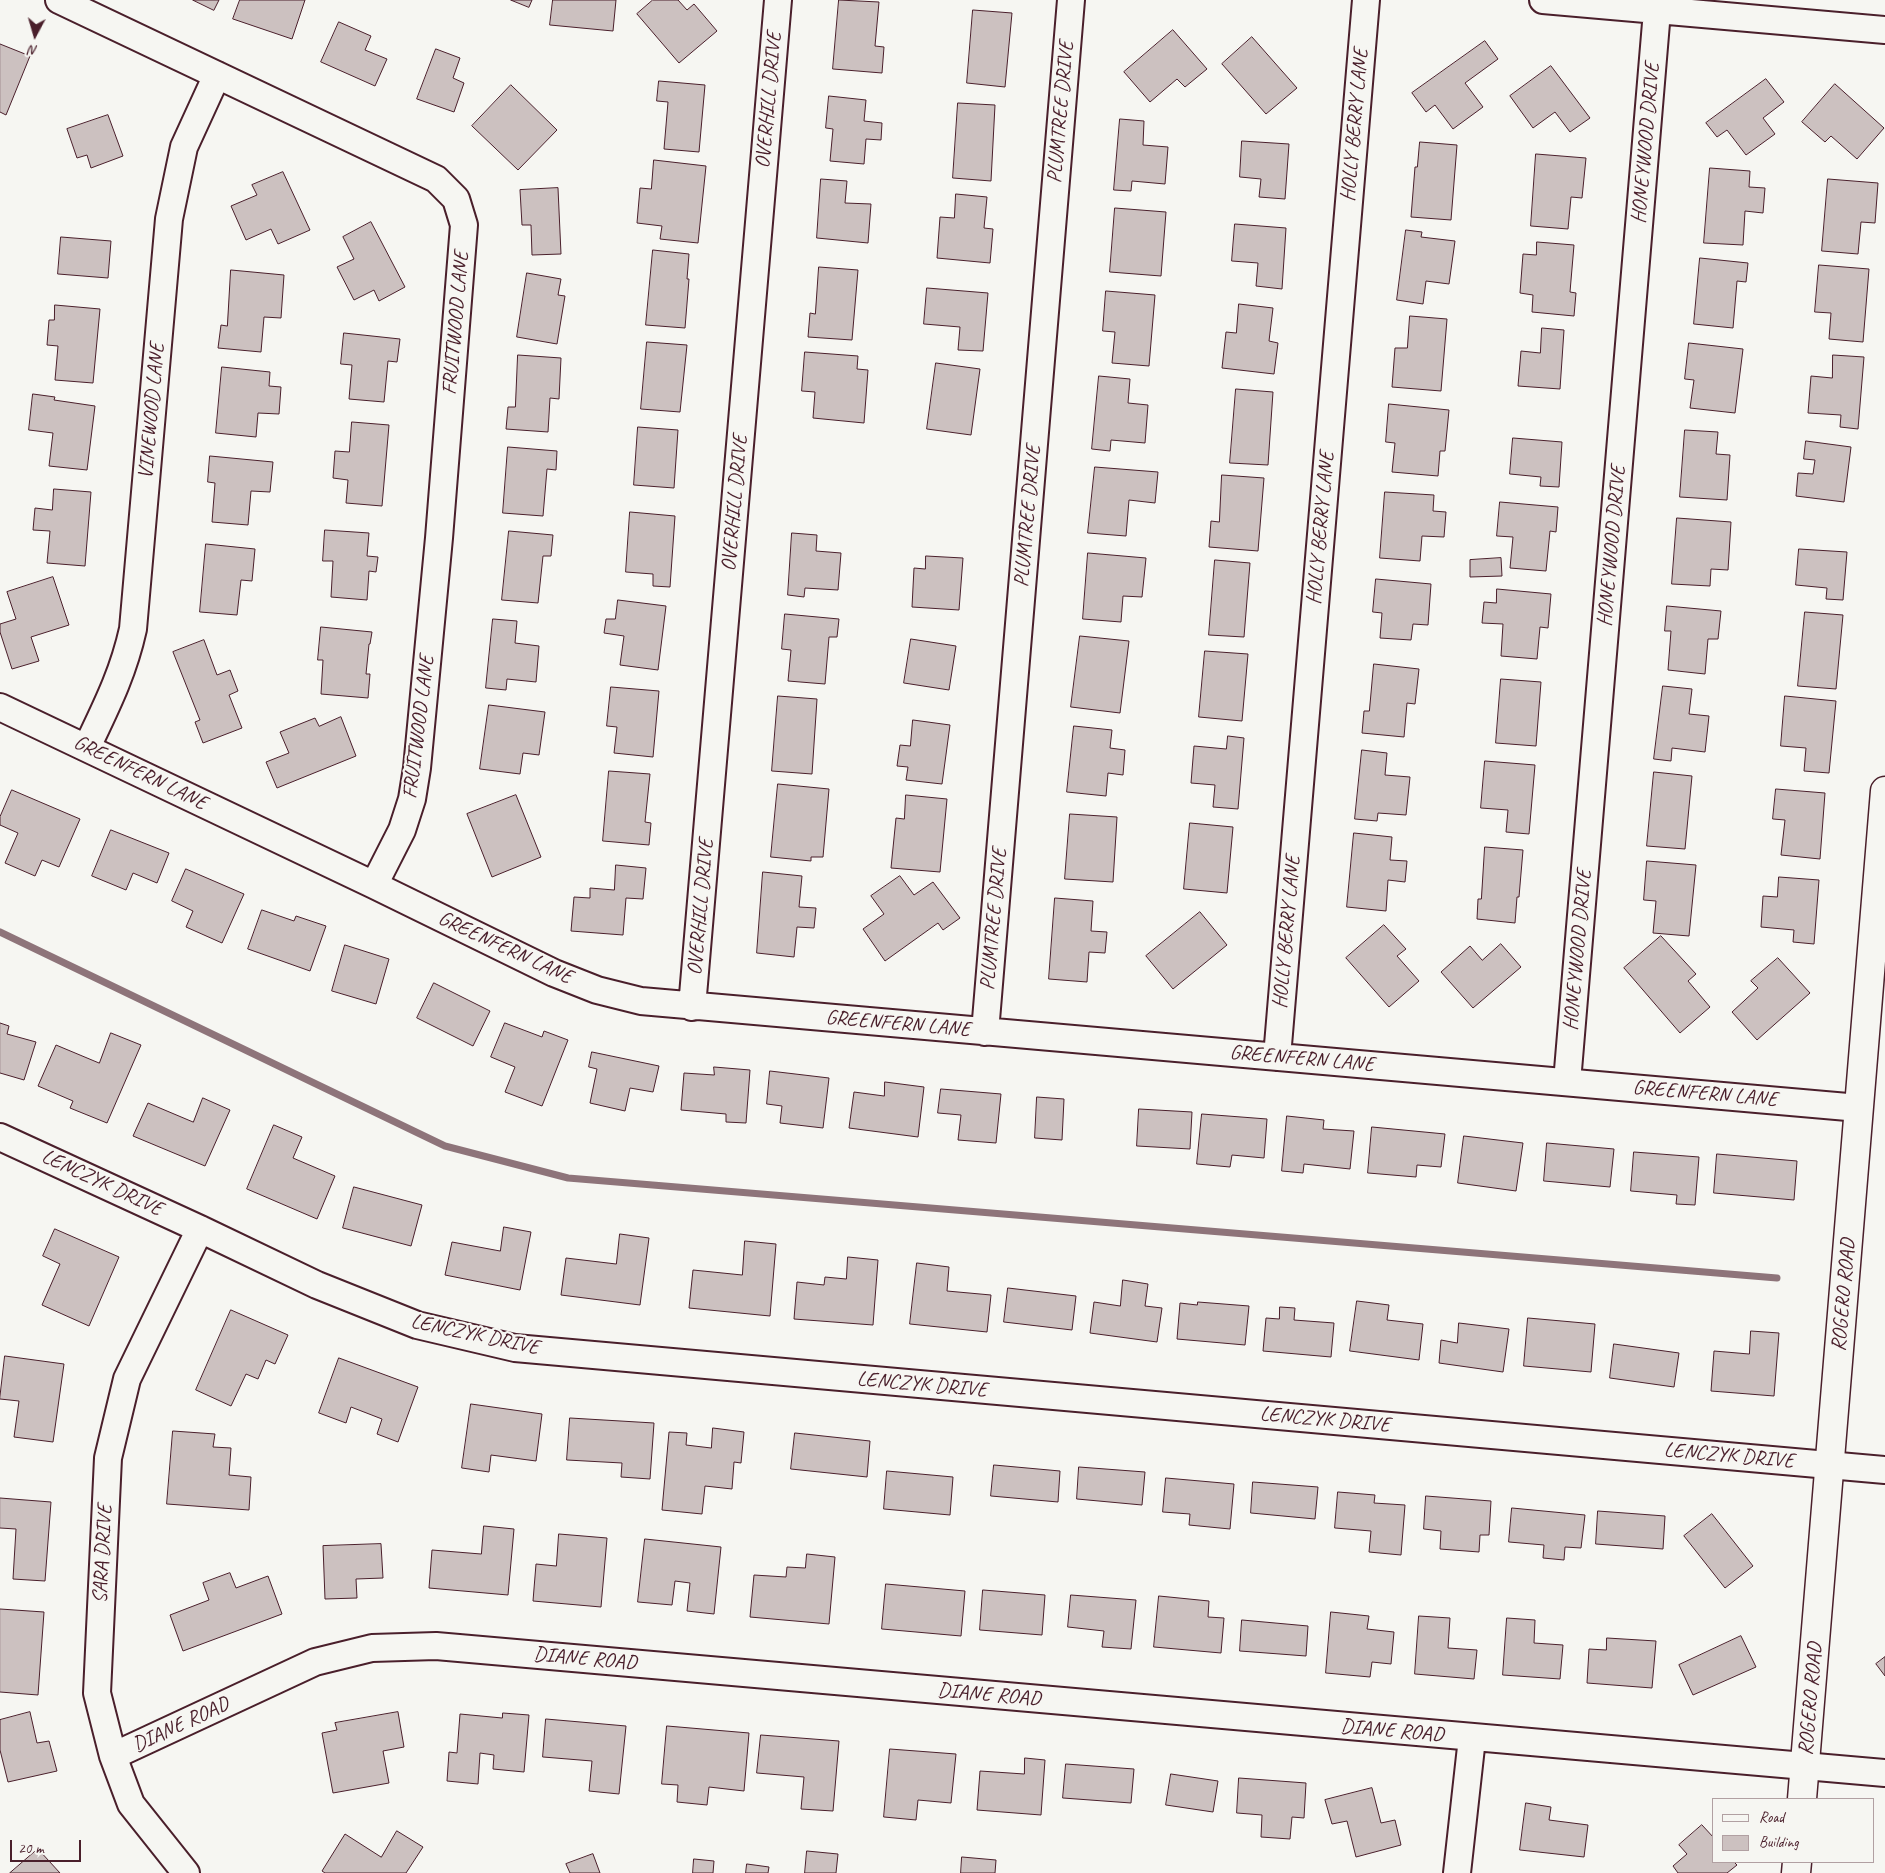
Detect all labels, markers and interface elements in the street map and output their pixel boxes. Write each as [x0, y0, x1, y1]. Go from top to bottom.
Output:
north arrow [10, 10, 60, 60]
street label: OVERHILL DRIVE [750, 31, 788, 169]
street label: PLUMTREE DRIVE [1042, 40, 1080, 184]
text: N [28, 42, 39, 59]
street label: HOLLY BERRY LANE [1336, 47, 1374, 203]
street label: HONEYWOOD DRIVE [1626, 61, 1666, 225]
street label: FRUITWOOD LANE [437, 250, 475, 396]
street label: VINEWOOD LANE [134, 342, 170, 480]
street label: OVERHILL DRIVE [716, 434, 754, 572]
street label: PLUMTREE DRIVE [1009, 444, 1047, 588]
street label: HOLLY BERRY LANE [1302, 450, 1340, 606]
street label: HONEYWOOD DRIVE [1592, 464, 1632, 628]
street label: FRUITWOOD LANE [398, 654, 440, 800]
street label: GREENFERN LANE [69, 730, 211, 816]
street label: OVERHILL DRIVE [682, 838, 720, 976]
street label: PLUMTREE DRIVE [975, 847, 1013, 991]
street label: HOLLY BERRY LANE [1268, 854, 1306, 1010]
street label: HONEYWOOD DRIVE [1558, 868, 1598, 1032]
street label: GREENFERN LANE [434, 906, 576, 990]
street label: GREENFERN LANE [825, 1005, 971, 1043]
street label: GREENFERN LANE [1229, 1040, 1375, 1078]
street label: GREENFERN LANE [1632, 1075, 1778, 1113]
street label: LENCZYK DRIVE [38, 1144, 166, 1222]
street label: ROGERO ROAD [1827, 1238, 1861, 1352]
street label: LENCZYK DRIVE [409, 1309, 541, 1361]
street label: LENCZYK DRIVE [856, 1367, 988, 1403]
street label: LENCZYK DRIVE [1259, 1402, 1391, 1438]
street label: LENCZYK DRIVE [1663, 1438, 1795, 1474]
street label: SARA DRIVE [88, 1504, 118, 1604]
street label: DIANE ROAD [532, 1642, 638, 1676]
street label: ROGERO ROAD [1794, 1642, 1828, 1756]
street label: DIANE ROAD [936, 1678, 1042, 1712]
street label: DIANE ROAD [129, 1692, 233, 1758]
street label: DIANE ROAD [1339, 1714, 1445, 1748]
legend [1712, 1798, 1875, 1863]
text: Road [1759, 1808, 1784, 1827]
scale bar [12, 1830, 84, 1862]
text: Building [1759, 1833, 1798, 1852]
text: 20 m [18, 1839, 44, 1858]

